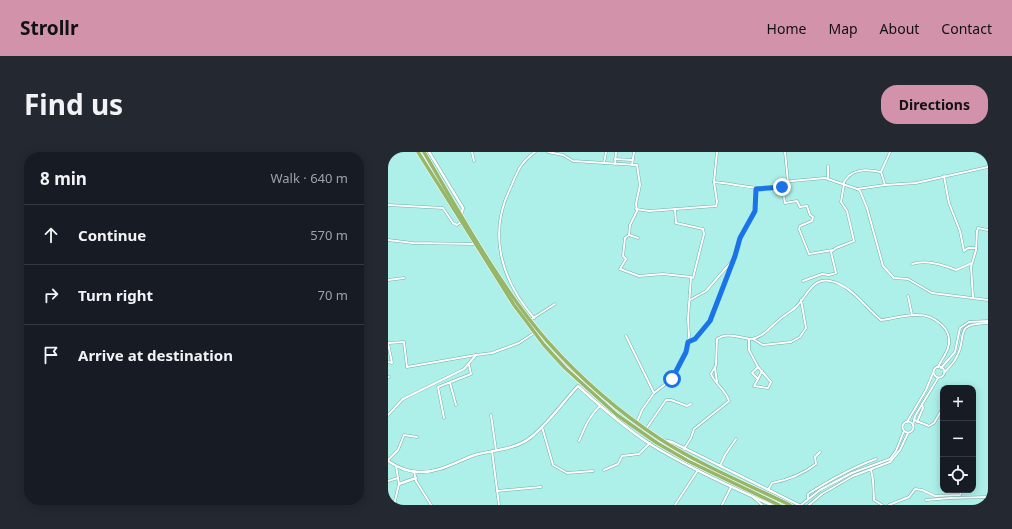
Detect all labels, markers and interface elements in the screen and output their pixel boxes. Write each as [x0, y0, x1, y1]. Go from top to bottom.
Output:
text: Strollr [20, 15, 79, 41]
text: Home [767, 19, 806, 38]
text: Map [828, 19, 858, 38]
text: About [880, 19, 919, 38]
text: Contact [941, 19, 992, 38]
text: Find us [24, 85, 123, 123]
button: Directions [881, 85, 988, 124]
text: 8 min [40, 167, 87, 190]
text: Walk · 640 m [270, 169, 348, 187]
route end [773, 178, 791, 196]
icon: ahead [40, 224, 62, 246]
text: Continue [78, 225, 146, 245]
text: 570 m [310, 226, 348, 244]
icon: right [40, 284, 62, 306]
text: Turn right [78, 285, 153, 305]
text: 70 m [318, 286, 348, 304]
icon: arrive [40, 344, 62, 366]
text: Arrive at destination [78, 345, 233, 365]
route start [663, 370, 681, 388]
map controls [940, 385, 976, 493]
button: + [940, 385, 976, 421]
button: − [940, 421, 976, 457]
button: locate [940, 457, 976, 493]

